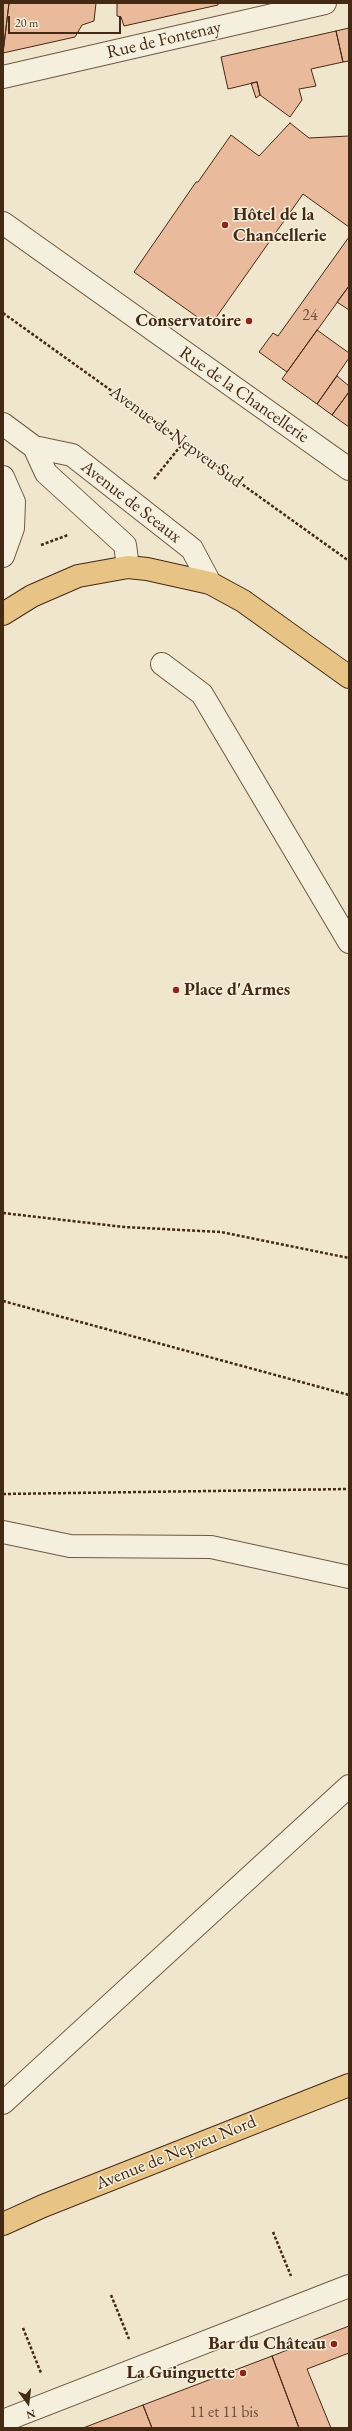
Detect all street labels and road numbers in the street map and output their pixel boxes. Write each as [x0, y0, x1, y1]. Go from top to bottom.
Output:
street label: Rue de Fontenay [105, 16, 223, 64]
street label: Rue de la Chancellerie [175, 342, 313, 448]
street label: Avenue de Nepveu Sud [105, 381, 247, 493]
street label: Avenue de Sceaux [76, 456, 186, 548]
street label: Avenue de Nepveu Nord [93, 2111, 259, 2195]

